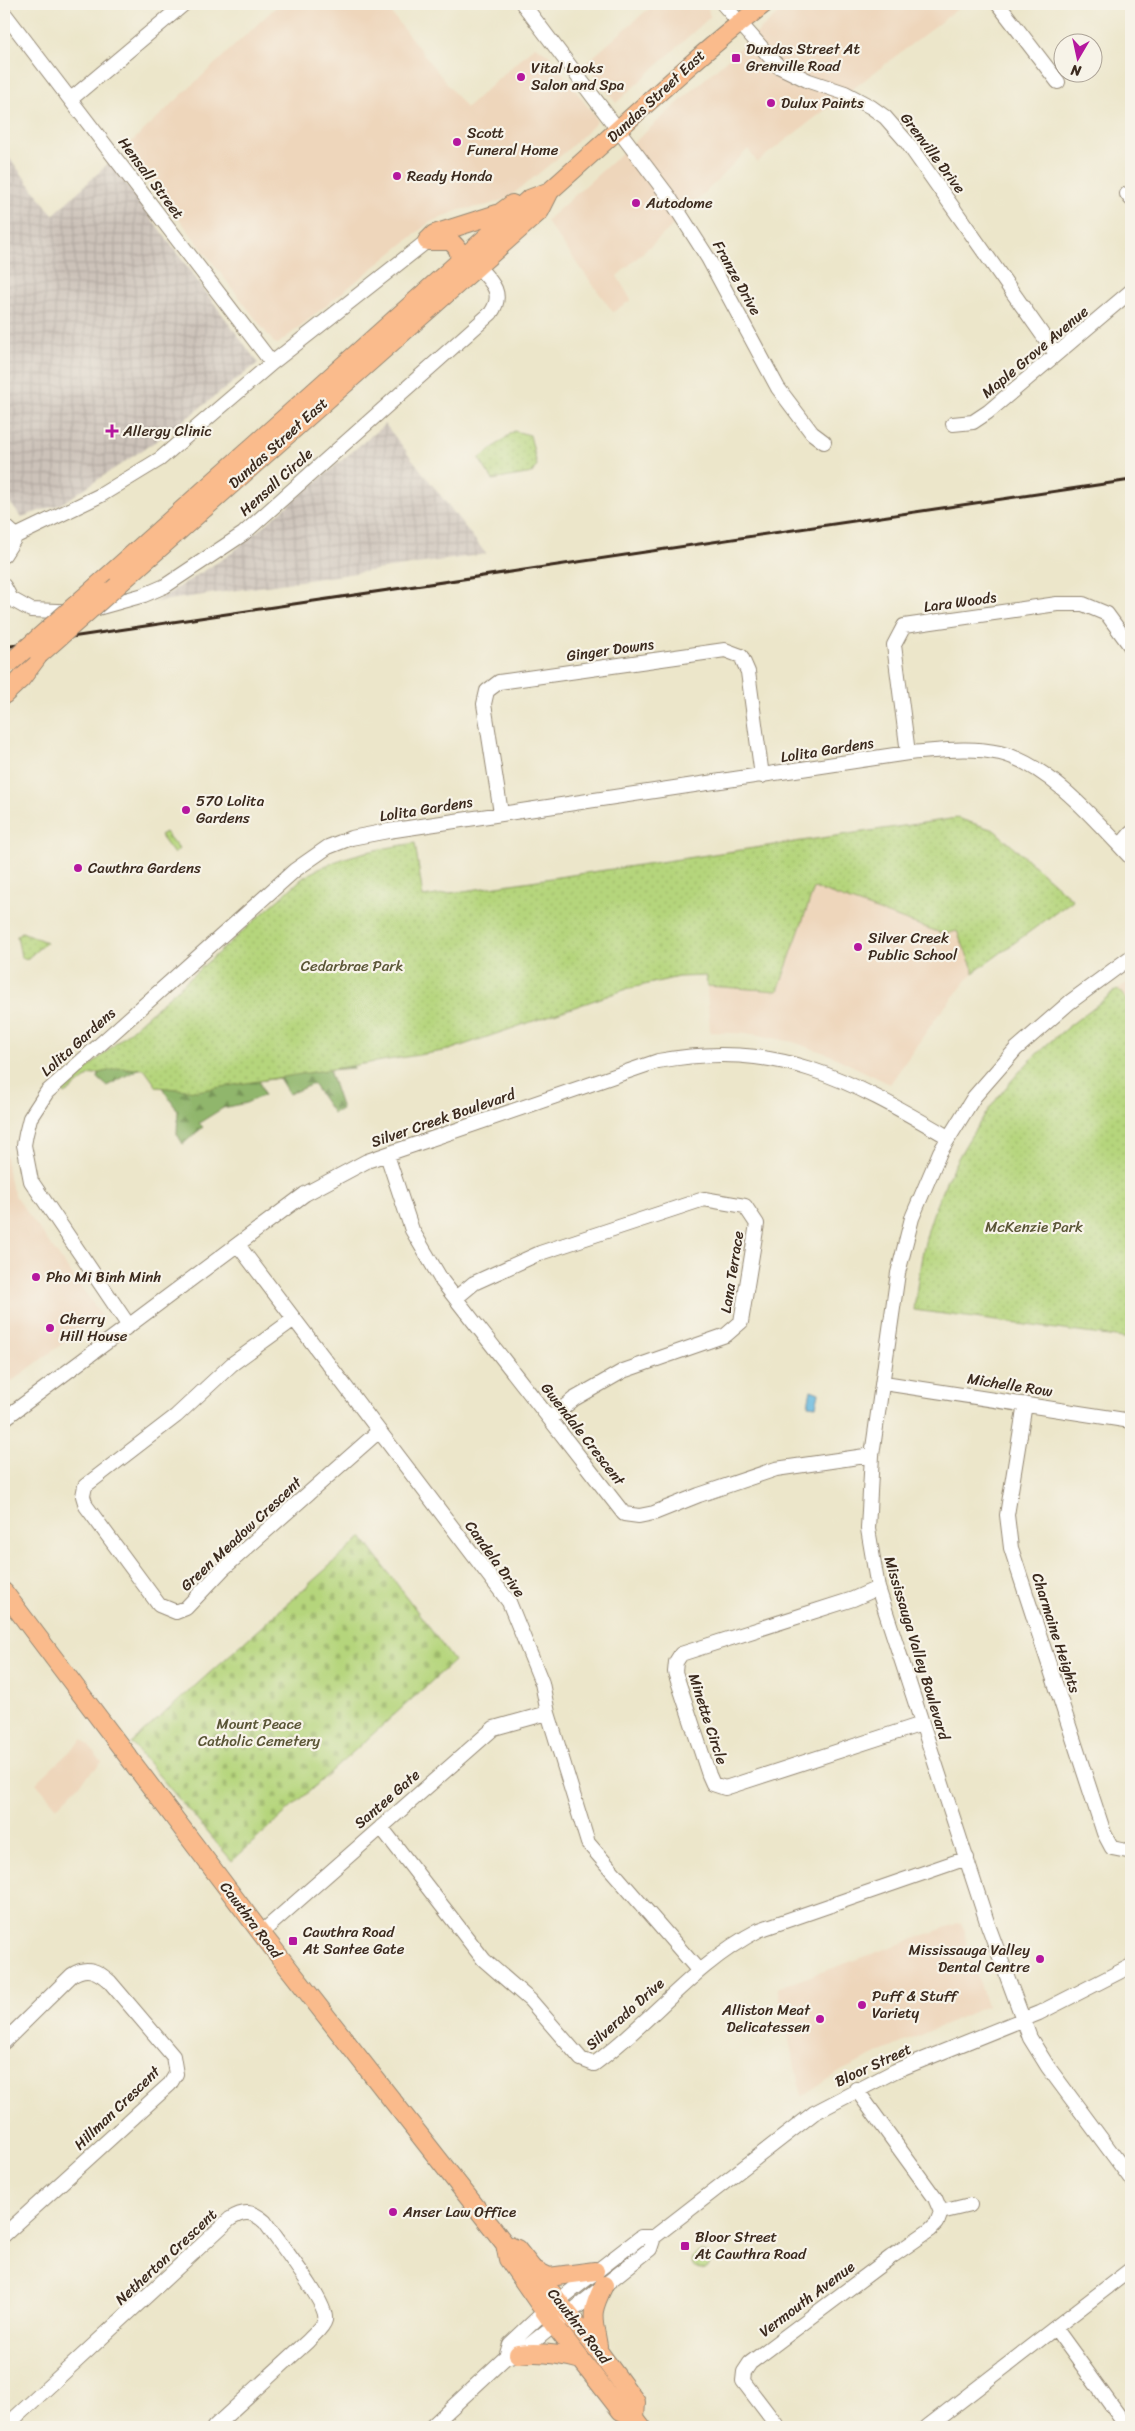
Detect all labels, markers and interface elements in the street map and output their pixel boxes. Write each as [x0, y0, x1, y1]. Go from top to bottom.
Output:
north arrow [1052, 32, 1102, 82]
place label: Dundas Street At Grenville Road [746, 36, 860, 79]
street label: Dundas Street East [601, 43, 712, 149]
marker: Dundas Street At Grenville Road [730, 52, 742, 64]
place label: Vital Looks Salon and Spa [531, 55, 625, 98]
text: N [1069, 57, 1084, 84]
marker: Vital Looks Salon and Spa [515, 71, 527, 83]
place label: Dulux Paints [781, 90, 864, 116]
marker: Dulux Paints [765, 97, 777, 109]
street label: Grenville Drive [894, 107, 972, 199]
place label: Scott Funeral Home [467, 120, 559, 163]
street label: Hensall Street [111, 131, 191, 225]
marker: Scott Funeral Home [451, 136, 463, 148]
place label: Ready Honda [407, 163, 493, 189]
marker: Ready Honda [391, 170, 403, 182]
place label: Autodome [645, 190, 713, 216]
marker: Autodome [630, 197, 642, 209]
street label: Franze Drive [706, 236, 769, 321]
street label: Maple Grove Avenue [976, 299, 1095, 405]
street label: Dundas Street East [222, 391, 334, 495]
place label: Allergy Clinic [122, 418, 212, 444]
marker: Allergy Clinic [105, 424, 119, 438]
street label: Hensall Circle [233, 441, 319, 523]
street label: Lara Woods [922, 584, 999, 620]
street label: Ginger Downs [565, 631, 656, 669]
street label: Lolita Gardens [779, 730, 876, 770]
place label: 570 Lolita Gardens [196, 788, 265, 831]
street label: Lolita Gardens [378, 789, 475, 829]
marker: 570 Lolita Gardens [180, 804, 192, 816]
place label: Cawthra Gardens [88, 855, 201, 881]
marker: Cawthra Gardens [72, 862, 84, 874]
place label: Silver Creek Public School [868, 925, 958, 968]
marker: Silver Creek Public School [852, 941, 864, 953]
park label: Cedarbrae Park [301, 953, 403, 979]
street label: Lolita Gardens [34, 1000, 122, 1083]
street label: Silver Creek Boulevard [368, 1081, 520, 1155]
park label: McKenzie Park [985, 1214, 1083, 1240]
street label: Lana Terrace [713, 1229, 751, 1315]
place label: Pho Mi Binh Minh [46, 1264, 161, 1290]
marker: Pho Mi Binh Minh [30, 1271, 42, 1283]
place label: Cherry Hill House [60, 1306, 128, 1349]
marker: Cherry Hill House [44, 1322, 56, 1334]
street label: Michelle Row [965, 1365, 1055, 1405]
street label: Gwendale Crescent [534, 1377, 632, 1492]
street label: Green Meadow Crescent [174, 1470, 309, 1598]
street label: Candela Drive [458, 1515, 532, 1603]
street label: Mississauga Valley Boulevard [877, 1553, 958, 1744]
street label: Charmaine Heights [1024, 1569, 1088, 1697]
street label: Minette Circle [681, 1670, 735, 1768]
park label: Mount Peace Catholic Cemetery [198, 1711, 320, 1754]
street label: Santee Gate [348, 1762, 426, 1835]
street label: Cawthra Road [213, 1876, 289, 1965]
place label: Cawthra Road At Santee Gate [302, 1919, 405, 1962]
marker: Cawthra Road At Santee Gate [287, 1935, 299, 1947]
place label: Mississauga Valley Dental Centre [909, 1937, 1030, 1980]
marker: Mississauga Valley Dental Centre [1034, 1953, 1046, 1965]
street label: Silverado Drive [579, 1971, 671, 2057]
place label: Puff & Stuff Variety [872, 1983, 960, 2026]
place label: Alliston Meat Delicatessen [721, 1997, 811, 2040]
marker: Puff & Stuff Variety [856, 1999, 868, 2011]
marker: Alliston Meat Delicatessen [814, 2013, 826, 2025]
street label: Bloor Street [830, 2036, 916, 2094]
street label: Hillman Crescent [67, 2059, 167, 2156]
place label: Anser Law Office [402, 2199, 516, 2225]
street label: Netherton Crescent [109, 2202, 224, 2312]
marker: Anser Law Office [387, 2206, 399, 2218]
place label: Bloor Street At Cawthra Road [694, 2224, 807, 2267]
marker: Bloor Street At Cawthra Road [679, 2240, 691, 2252]
street label: Vermouth Avenue [753, 2254, 861, 2344]
street label: Cawthra Road [541, 2282, 618, 2371]

